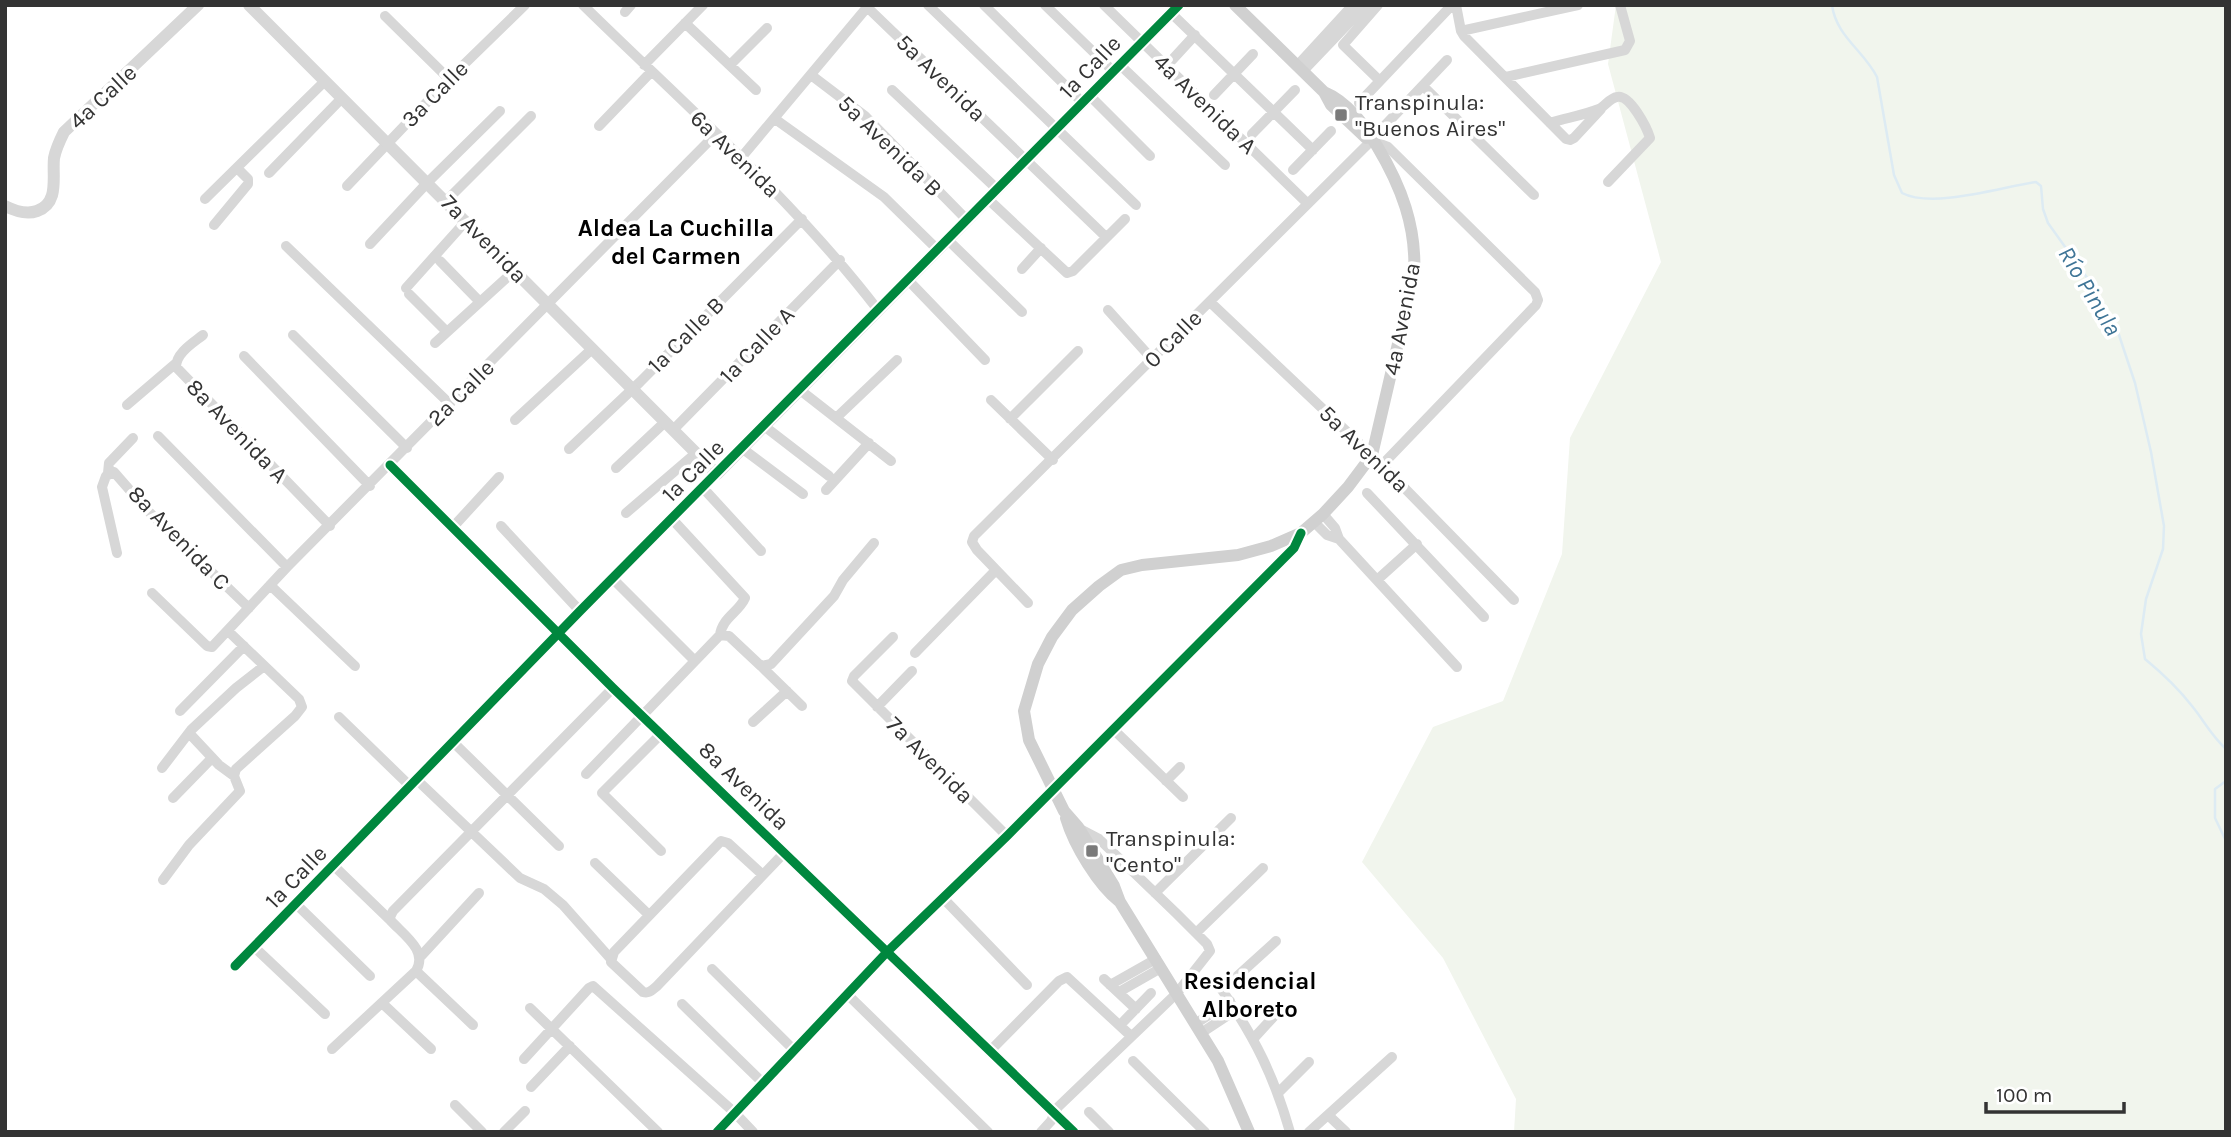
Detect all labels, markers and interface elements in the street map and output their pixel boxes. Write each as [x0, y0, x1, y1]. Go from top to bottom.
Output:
street label: 5a Avenida [891, 29, 991, 127]
street label: 1a Calle [1053, 30, 1127, 104]
street label: 4a Avenida A [1148, 48, 1262, 160]
street label: 3a Calle [396, 55, 474, 133]
street label: 4a Calle [64, 59, 142, 135]
place label: Transpinula: "Buenos Aires" [1355, 89, 1505, 142]
street label: 5a Avenida B [832, 90, 948, 202]
street label: 6a Avenida [684, 105, 786, 203]
marker: Transpinula: "Buenos Aires" [1333, 107, 1349, 123]
street label: 7a Avenida [435, 189, 533, 289]
district label: Aldea La Cuchilla del Carmen [578, 214, 774, 270]
water label: Río Pinula [2052, 241, 2128, 341]
street label: 4a Avenida [1378, 260, 1426, 378]
street label: 1a Calle B [642, 291, 730, 379]
street label: 1a Calle A [714, 301, 800, 389]
street label: 0 Calle [1139, 305, 1207, 373]
street label: 2a Calle [422, 354, 500, 432]
street label: 8a Avenida A [181, 373, 293, 489]
street label: 5a Avenida [1314, 400, 1414, 498]
street label: 1a Calle [656, 434, 730, 508]
street label: 8a Avenida C [122, 480, 236, 596]
street label: 7a Avenida [881, 711, 979, 809]
street label: 8a Avenida [693, 736, 795, 836]
place label: Transpinula: "Cento" [1106, 825, 1235, 878]
street label: 1a Calle [259, 840, 333, 914]
marker: Transpinula: "Cento" [1084, 843, 1100, 859]
district label: Residencial Alboreto [1183, 967, 1317, 1023]
scale bar [1986, 1070, 2124, 1114]
text: 100 m [1996, 1083, 2053, 1107]

